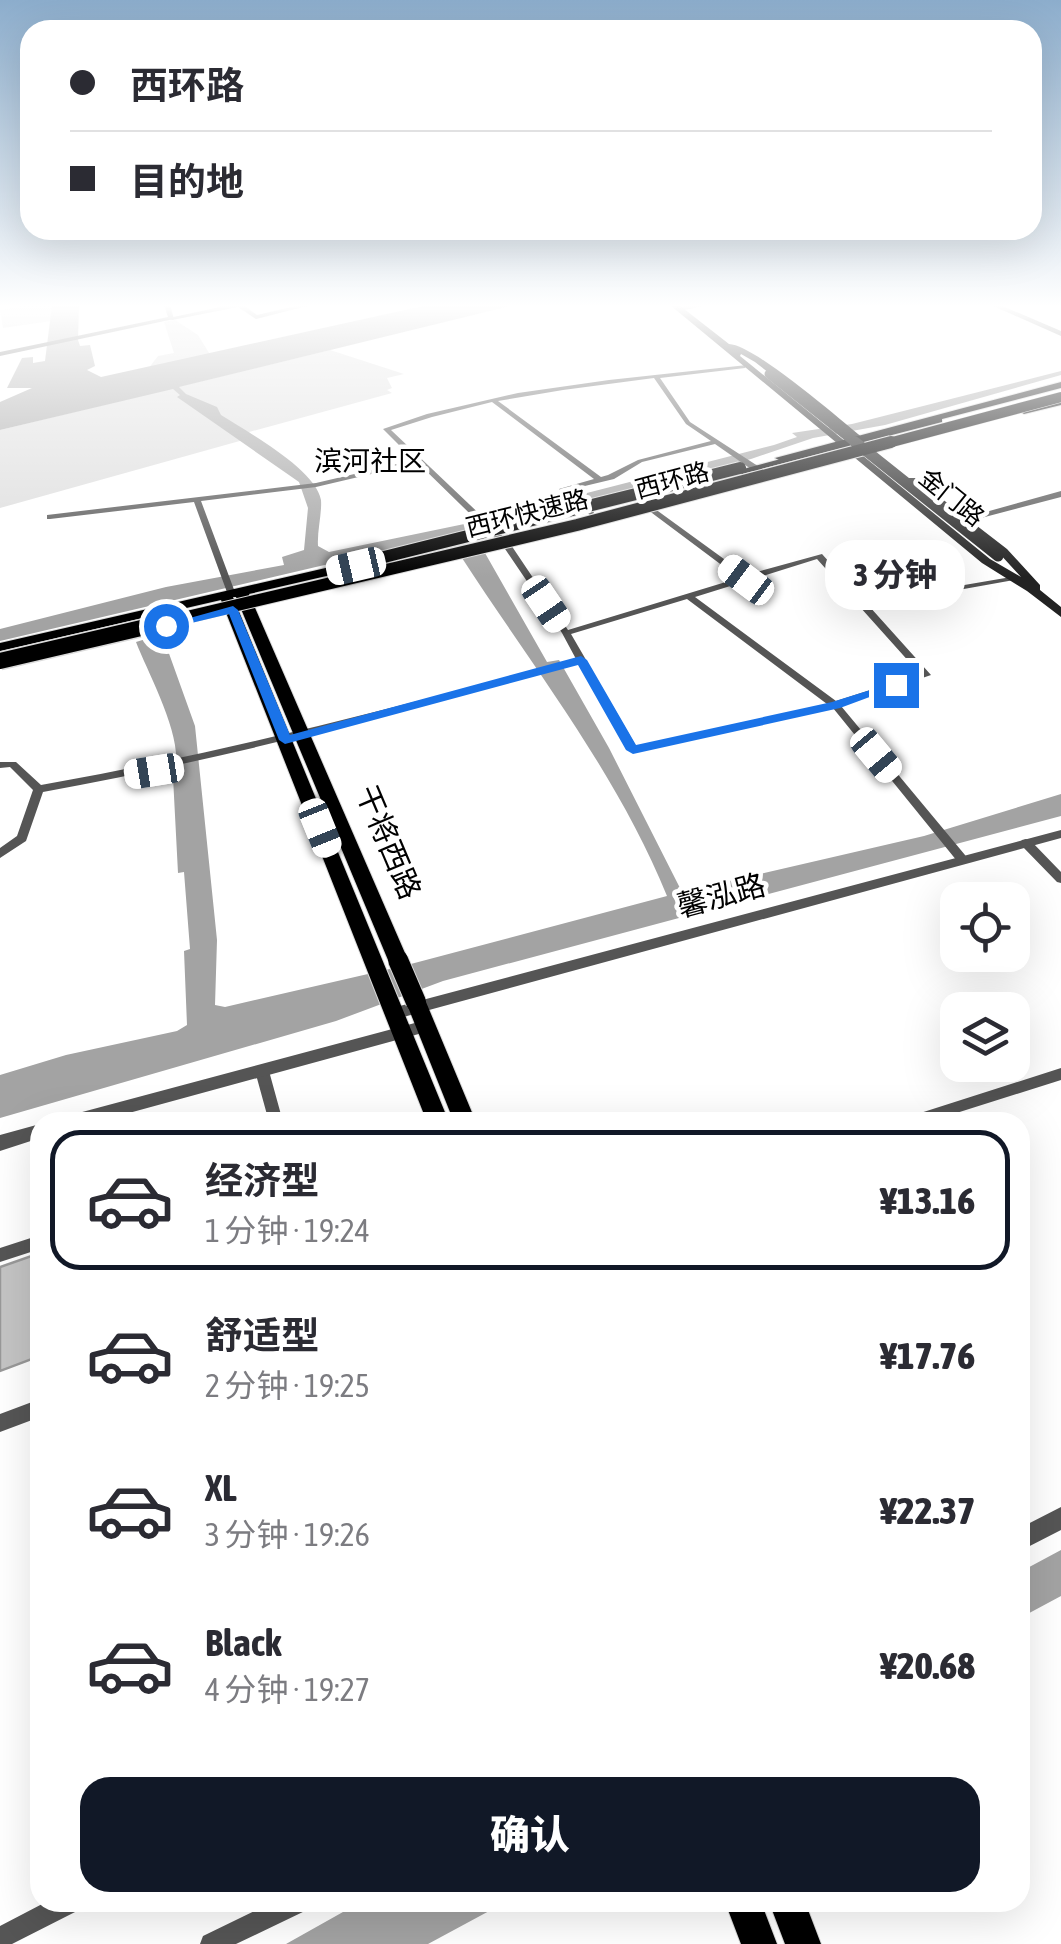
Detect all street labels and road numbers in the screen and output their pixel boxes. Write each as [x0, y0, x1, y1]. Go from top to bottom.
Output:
street label: 西环路 [632, 457, 712, 503]
street label: 金门路 [914, 463, 990, 531]
street label: 西环快速路 [463, 484, 591, 542]
street label: 干将西路 [350, 780, 428, 904]
street label: 馨泓路 [673, 867, 769, 923]

